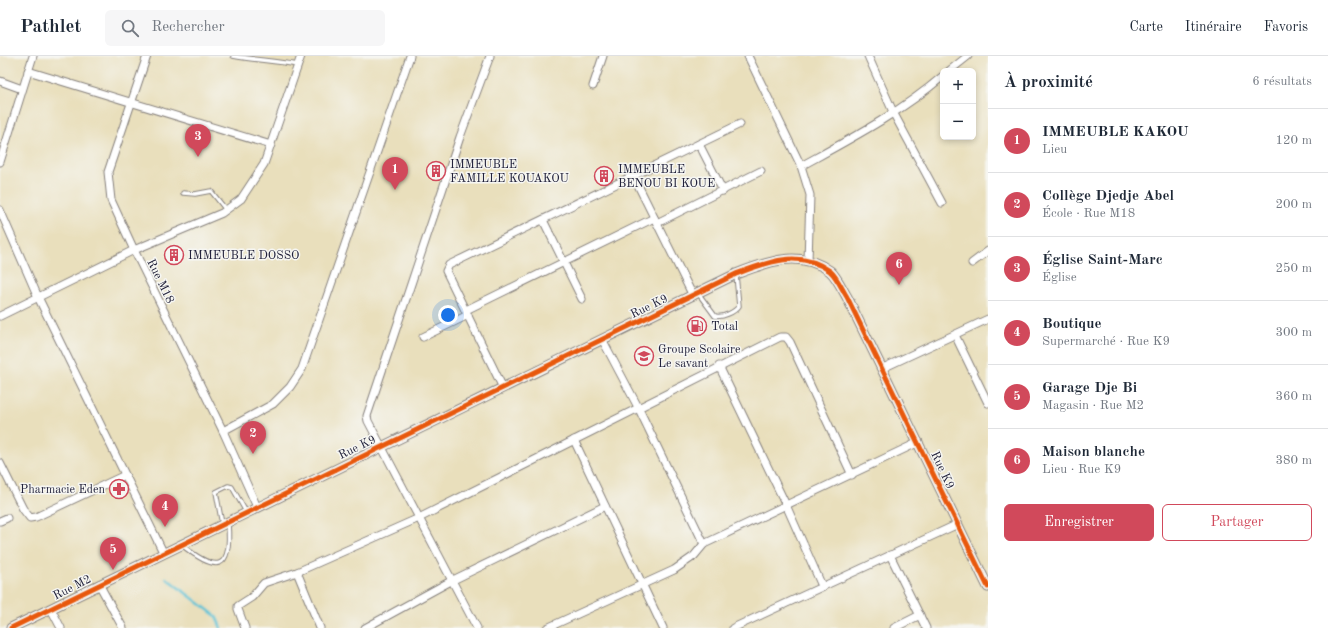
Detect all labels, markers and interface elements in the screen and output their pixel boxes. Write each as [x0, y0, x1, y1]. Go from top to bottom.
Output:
search box [105, 10, 385, 46]
icon: search [119, 17, 141, 39]
text: Pathlet [20, 18, 81, 37]
text: Rechercher [151, 20, 225, 35]
text: Carte [1129, 20, 1163, 34]
text: Itinéraire [1185, 20, 1242, 34]
text: Favoris [1264, 20, 1308, 34]
map controls [940, 68, 976, 140]
button: + [940, 68, 976, 104]
text: À proximité [1004, 74, 1093, 91]
text: 6 résultats [1252, 75, 1312, 88]
button: − [940, 104, 976, 140]
pin: 3 [185, 124, 211, 157]
text: IMMEUBLE KAKOU [1042, 125, 1189, 140]
text: 1 [1013, 134, 1021, 147]
text: 120 m [1275, 134, 1312, 147]
text: Lieu [1042, 143, 1067, 156]
pin: 1 [382, 157, 408, 190]
place label: IMMEUBLE FAMILLE KOUAKOU [450, 159, 569, 185]
building icon: IMMEUBLE FAMILLE KOUAKOU [425, 160, 447, 182]
place label: IMMEUBLE BENOU BI KOUE [618, 164, 715, 190]
building icon: IMMEUBLE BENOU BI KOUE [593, 165, 615, 187]
text: Collège Djedje Abel [1042, 189, 1174, 204]
text: 2 [1013, 198, 1021, 211]
text: 200 m [1275, 198, 1312, 211]
text: École · Rue M18 [1042, 207, 1135, 220]
building icon: IMMEUBLE DOSSO [163, 244, 185, 266]
place label: IMMEUBLE DOSSO [188, 250, 299, 262]
pin: 6 [886, 252, 912, 285]
text: Église Saint-Marc [1042, 253, 1163, 268]
street label: Rue M18 [144, 257, 176, 306]
text: 3 [1013, 262, 1021, 275]
text: 250 m [1275, 262, 1312, 275]
text: Église [1042, 271, 1077, 284]
street label: Rue K9 [629, 293, 670, 321]
your location [438, 305, 458, 325]
fuel station icon: Total [686, 315, 708, 337]
text: Boutique [1042, 317, 1102, 332]
place label: Total [711, 321, 738, 333]
text: 4 [1013, 326, 1021, 339]
text: 300 m [1275, 326, 1312, 339]
text: Supermarché · Rue K9 [1042, 335, 1170, 348]
place label: Groupe Scolaire Le savant [658, 344, 741, 370]
school or university icon: Groupe Scolaire Le savant [633, 345, 655, 367]
text: Garage Dje Bi [1042, 381, 1137, 396]
text: 5 [1013, 390, 1021, 403]
text: 360 m [1275, 390, 1312, 403]
text: Magasin · Rue M2 [1042, 399, 1144, 412]
pin: 2 [240, 421, 266, 454]
street label: Rue K9 [337, 434, 378, 462]
text: Maison blanche [1042, 445, 1145, 460]
street label: Rue K9 [928, 450, 956, 491]
text: 6 [1013, 454, 1021, 467]
text: 380 m [1275, 454, 1312, 467]
text: Lieu · Rue K9 [1042, 463, 1121, 476]
pharmacy icon: Pharmacie Eden [108, 478, 130, 500]
place label: Pharmacie Eden [20, 484, 106, 496]
pin: 4 [152, 494, 178, 527]
button: Enregistrer [1004, 504, 1154, 541]
button: Partager [1162, 504, 1312, 541]
pin: 5 [100, 537, 126, 570]
street label: Rue M2 [52, 573, 93, 603]

